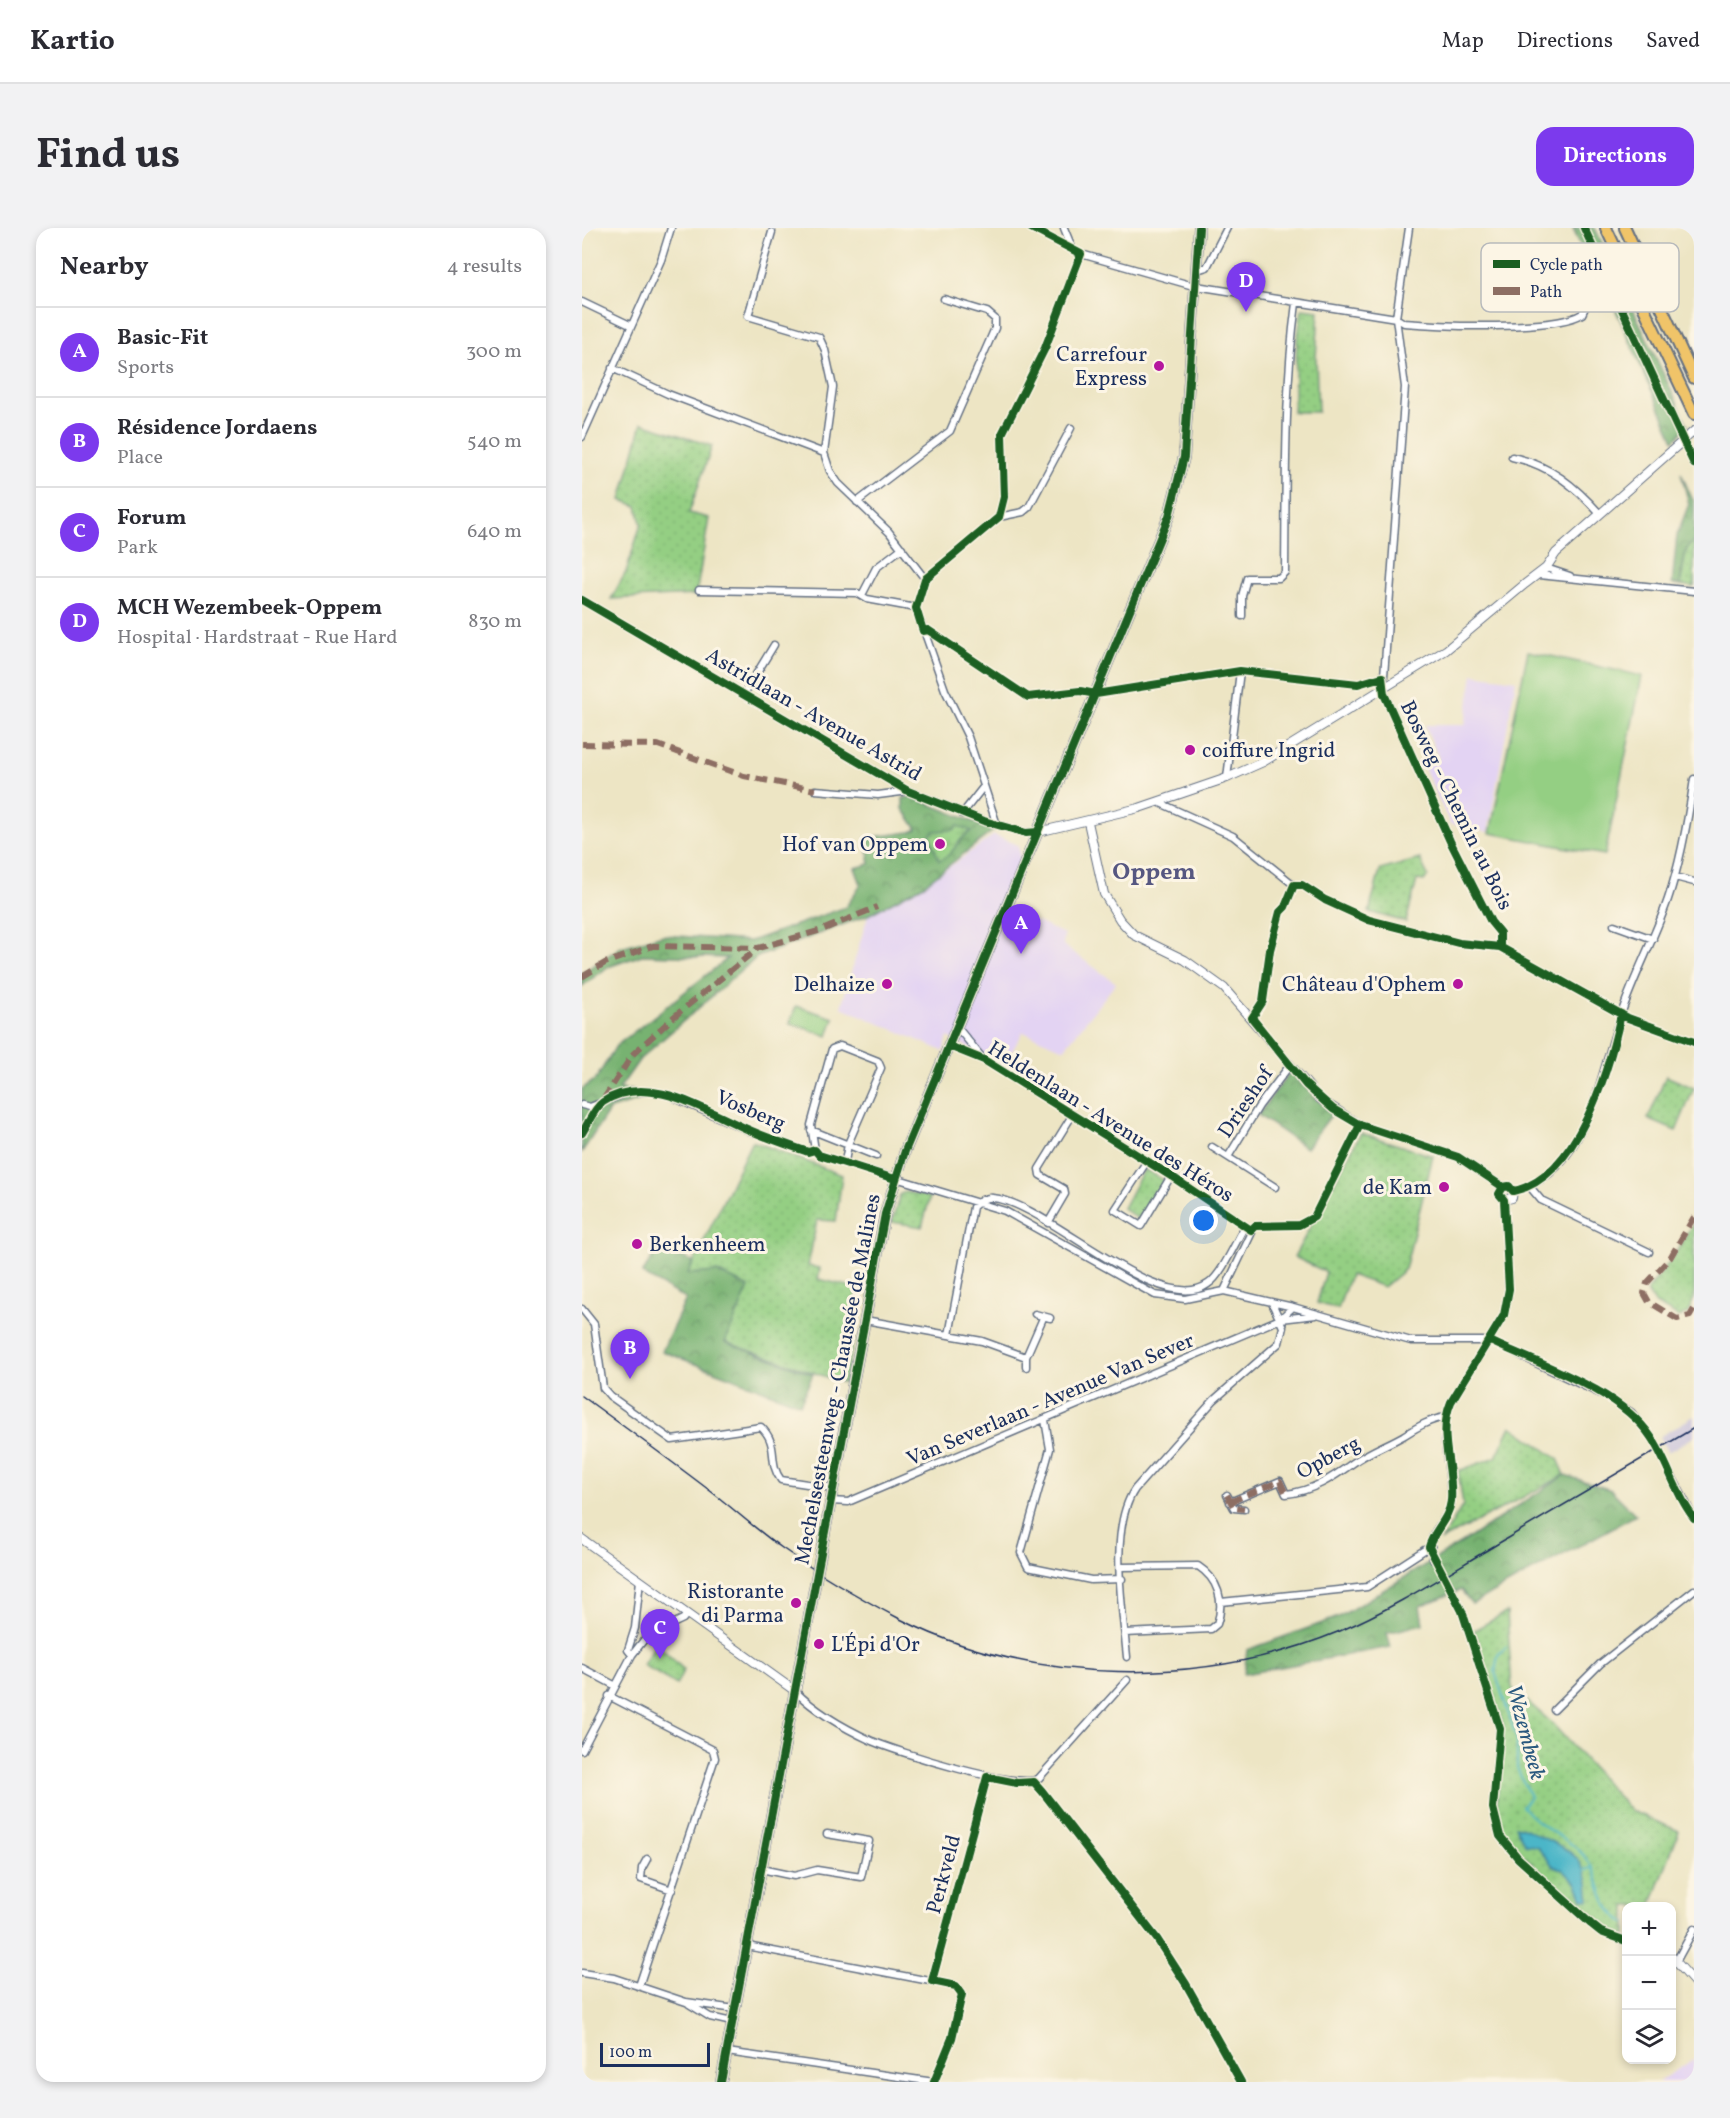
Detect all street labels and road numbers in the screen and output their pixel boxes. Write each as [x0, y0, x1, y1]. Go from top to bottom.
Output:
street label: Astridlaan - Avenue Astrid [700, 641, 927, 789]
street label: Bosweg - Chemin au Bois [1392, 696, 1519, 915]
street label: Heldenlaan - Avenue des Héros [982, 1034, 1239, 1210]
street label: Drieshof [1212, 1060, 1282, 1144]
street label: Vosberg [711, 1084, 790, 1139]
street label: Mechelsesteenweg - Chaussée de Malines [788, 1191, 889, 1567]
street label: Van Severlaan - Avenue Van Sever [902, 1326, 1199, 1474]
street label: Opberg [1292, 1430, 1366, 1487]
street label: Perkveld [920, 1832, 969, 1917]

